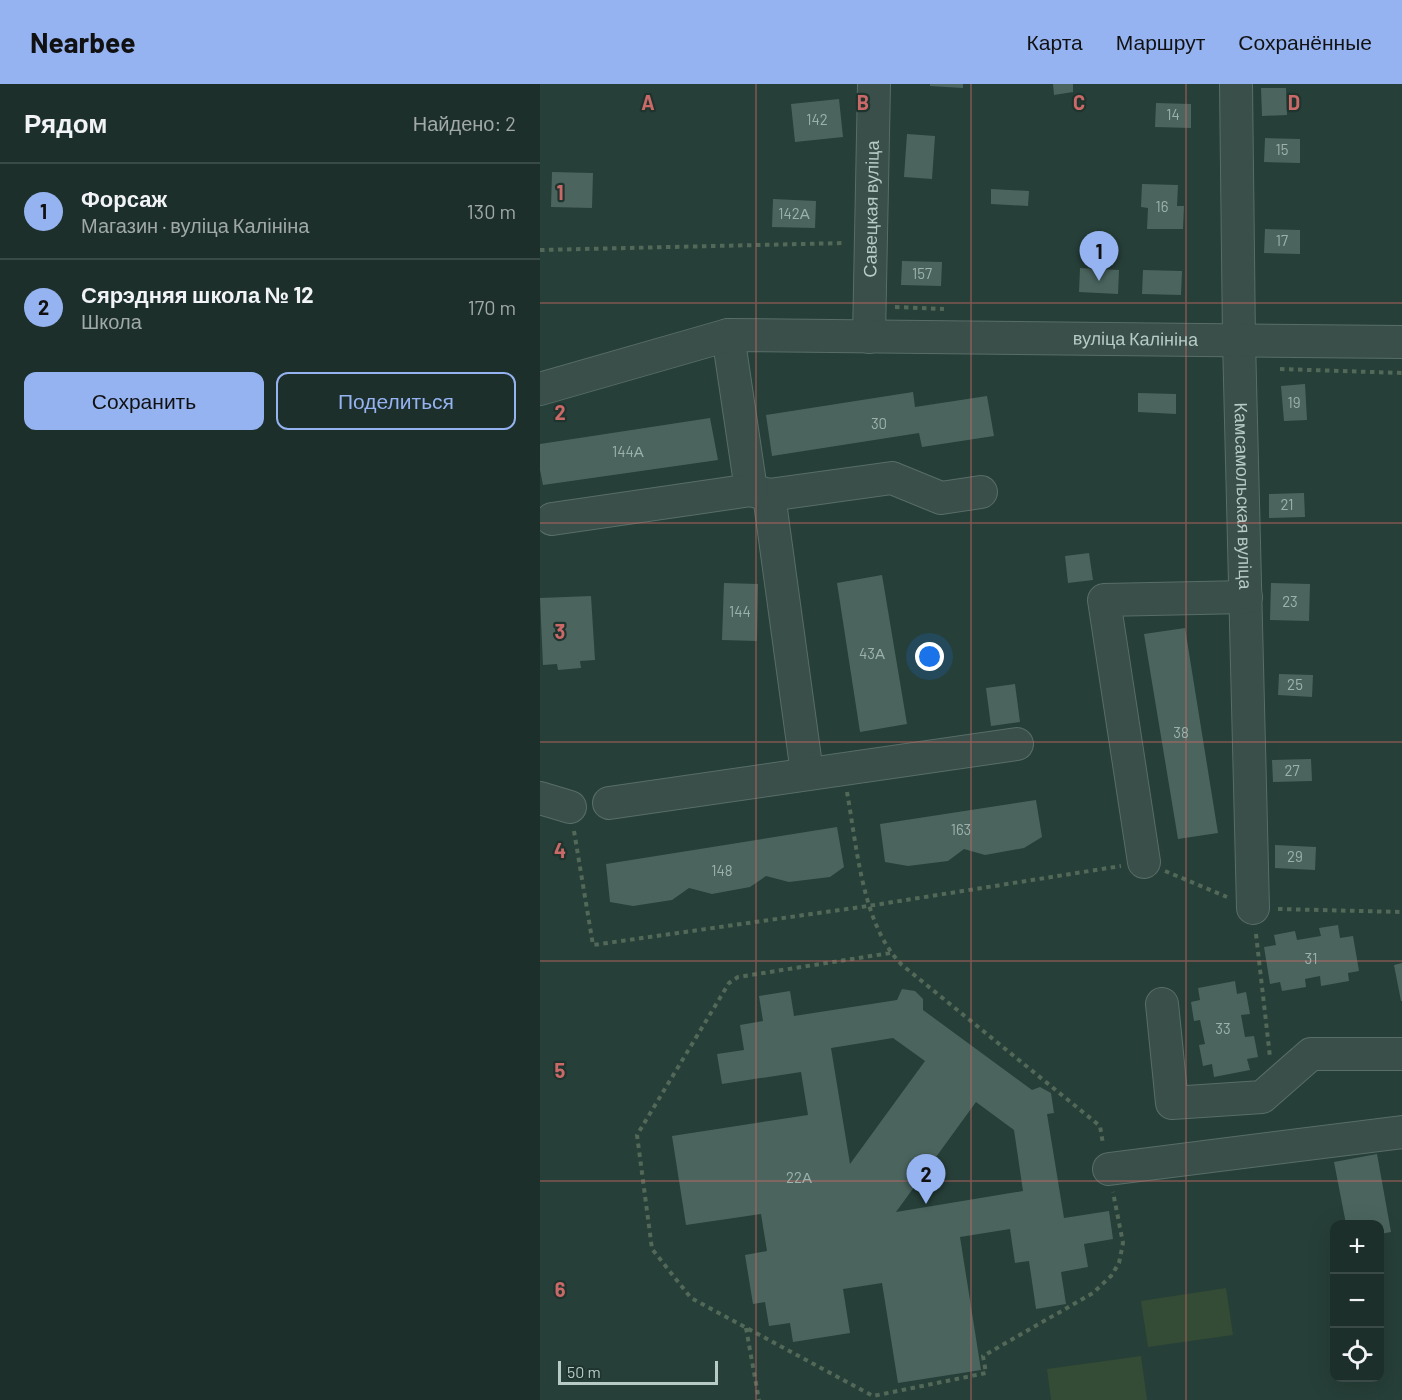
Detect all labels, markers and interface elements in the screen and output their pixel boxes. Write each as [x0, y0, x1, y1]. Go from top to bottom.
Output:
text: Nearbee [30, 25, 136, 59]
text: Карта [1027, 29, 1083, 54]
text: Маршрут [1116, 29, 1205, 54]
text: Сохранённые [1238, 29, 1372, 54]
text: A [641, 90, 655, 114]
text: B [857, 90, 869, 114]
text: C [1073, 90, 1085, 114]
text: D [1288, 90, 1300, 114]
house number: 14 [1166, 105, 1180, 123]
text: Рядом [24, 107, 107, 138]
house number: 142 [806, 110, 828, 128]
text: Найдено: 2 [413, 111, 516, 135]
street label: Савецкая вуліца [858, 139, 883, 278]
house number: 15 [1276, 140, 1288, 158]
text: 1 [556, 180, 564, 204]
text: Форсаж [81, 185, 167, 211]
house number: 16 [1156, 197, 1168, 215]
text: 1 [40, 199, 47, 223]
text: 130 m [467, 199, 516, 223]
house number: 142А [778, 204, 810, 222]
text: Магазин · вуліца Калініна [81, 213, 309, 237]
house number: 17 [1276, 231, 1288, 249]
pin: 1 [1080, 232, 1118, 281]
house number: 157 [912, 264, 932, 282]
text: Сярэдняя школа № 12 [81, 281, 314, 307]
text: 2 [38, 295, 49, 319]
text: 170 m [468, 295, 516, 319]
text: Школа [81, 309, 142, 333]
street label: вуліца Калініна [1073, 327, 1199, 350]
button: Сохранить [24, 372, 264, 430]
button: Поделиться [276, 372, 516, 430]
house number: 19 [1287, 393, 1301, 411]
text: 2 [554, 400, 566, 424]
street label: Камсамольская вуліца [1231, 402, 1257, 591]
house number: 30 [871, 414, 887, 432]
house number: 144А [612, 442, 644, 460]
house number: 21 [1280, 495, 1294, 513]
house number: 23 [1282, 592, 1298, 610]
house number: 144 [729, 602, 751, 620]
text: 3 [555, 619, 565, 643]
your location [915, 642, 944, 671]
house number: 43А [859, 644, 885, 662]
house number: 25 [1287, 675, 1303, 693]
house number: 38 [1173, 723, 1189, 741]
house number: 27 [1284, 761, 1300, 779]
house number: 163 [951, 820, 971, 838]
text: 4 [554, 838, 566, 862]
house number: 29 [1287, 847, 1303, 865]
house number: 148 [711, 861, 733, 879]
house number: 31 [1305, 949, 1317, 967]
house number: 33 [1215, 1019, 1231, 1037]
text: 5 [555, 1058, 566, 1082]
pin: 2 [906, 1154, 946, 1204]
house number: 22А [786, 1168, 812, 1186]
map controls [1330, 1220, 1384, 1382]
button: + [1330, 1220, 1384, 1274]
button: − [1330, 1274, 1384, 1328]
text: 6 [555, 1277, 566, 1301]
button: locate [1330, 1328, 1384, 1382]
scale bar [558, 1358, 718, 1386]
text: 50 m [567, 1362, 601, 1381]

